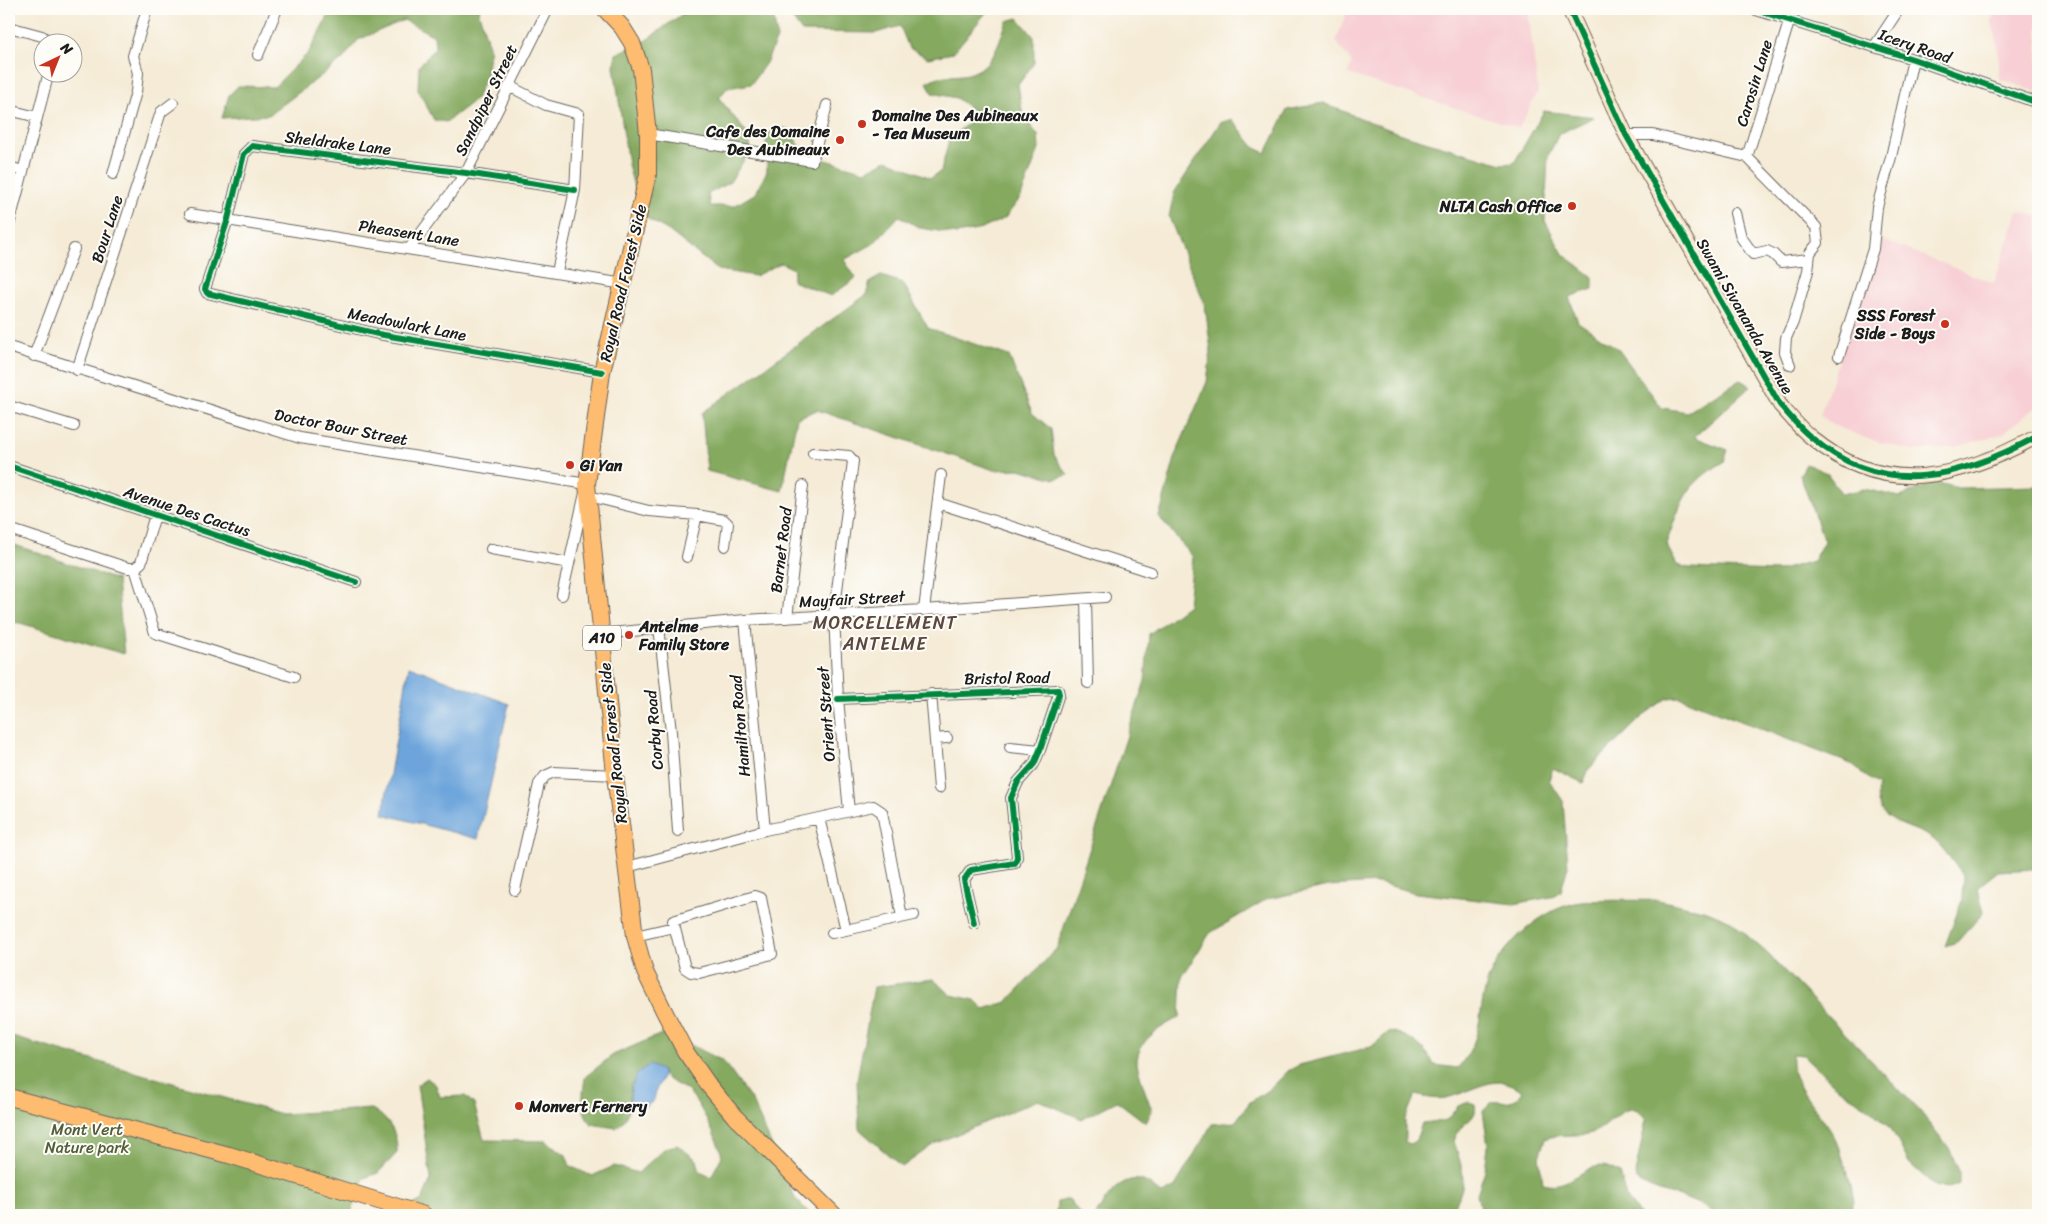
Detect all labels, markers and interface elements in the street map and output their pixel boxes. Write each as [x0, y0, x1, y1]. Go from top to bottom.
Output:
street label: Icery Road [1874, 20, 1957, 73]
north arrow [32, 32, 82, 82]
text: N [54, 36, 79, 62]
street label: Carosin Lane [1727, 36, 1781, 130]
street label: Sandpiper Street [446, 39, 526, 161]
place label: Domaine Des Aubineaux - Tea Museum [872, 101, 1039, 148]
place label: Cafe des Domaine Des Aubineaux [705, 117, 831, 164]
marker: Domaine Des Aubineaux - Tea Museum [856, 118, 868, 130]
street label: Sheldrake Lane [283, 122, 393, 164]
marker: Cafe des Domaine Des Aubineaux [834, 134, 846, 146]
street label: Bour Lane [82, 191, 132, 267]
place label: NLTA Cash Office [1439, 192, 1563, 221]
marker: NLTA Cash Office [1566, 200, 1578, 212]
street label: Royal Road Forest Side [591, 201, 655, 365]
street label: Pheasent Lane [357, 211, 461, 255]
street label: Swami Sivananda Avenue [1688, 232, 1802, 400]
street label: Meadowlark Lane [345, 298, 469, 350]
place label: SSS Forest Side - Boys [1853, 301, 1937, 348]
marker: SSS Forest Side - Boys [1939, 318, 1951, 330]
street label: Doctor Bour Street [272, 400, 410, 454]
place label: Gi Yan [579, 451, 623, 480]
marker: Gi Yan [564, 459, 576, 471]
street label: Avenue Des Cactus [119, 477, 255, 545]
street label: Barnet Road [761, 504, 801, 595]
street label: Mayfair Street [798, 582, 906, 616]
district label: MORCELLEMENT ANTELME [813, 607, 957, 660]
place label: Antelme Family Store [638, 612, 730, 659]
road number: A10 [583, 626, 621, 650]
marker: Antelme Family Store [623, 629, 635, 641]
street label: Royal Road Forest Side [590, 661, 636, 825]
street label: Bristol Road [964, 663, 1052, 693]
street label: Orient Street [808, 665, 844, 763]
street label: Hamilton Road [721, 672, 759, 778]
street label: Corby Road [636, 687, 672, 771]
place label: Monvert Fernery [528, 1092, 648, 1121]
marker: Monvert Fernery [513, 1100, 525, 1112]
park label: Mont Vert Nature park [45, 1115, 130, 1162]

